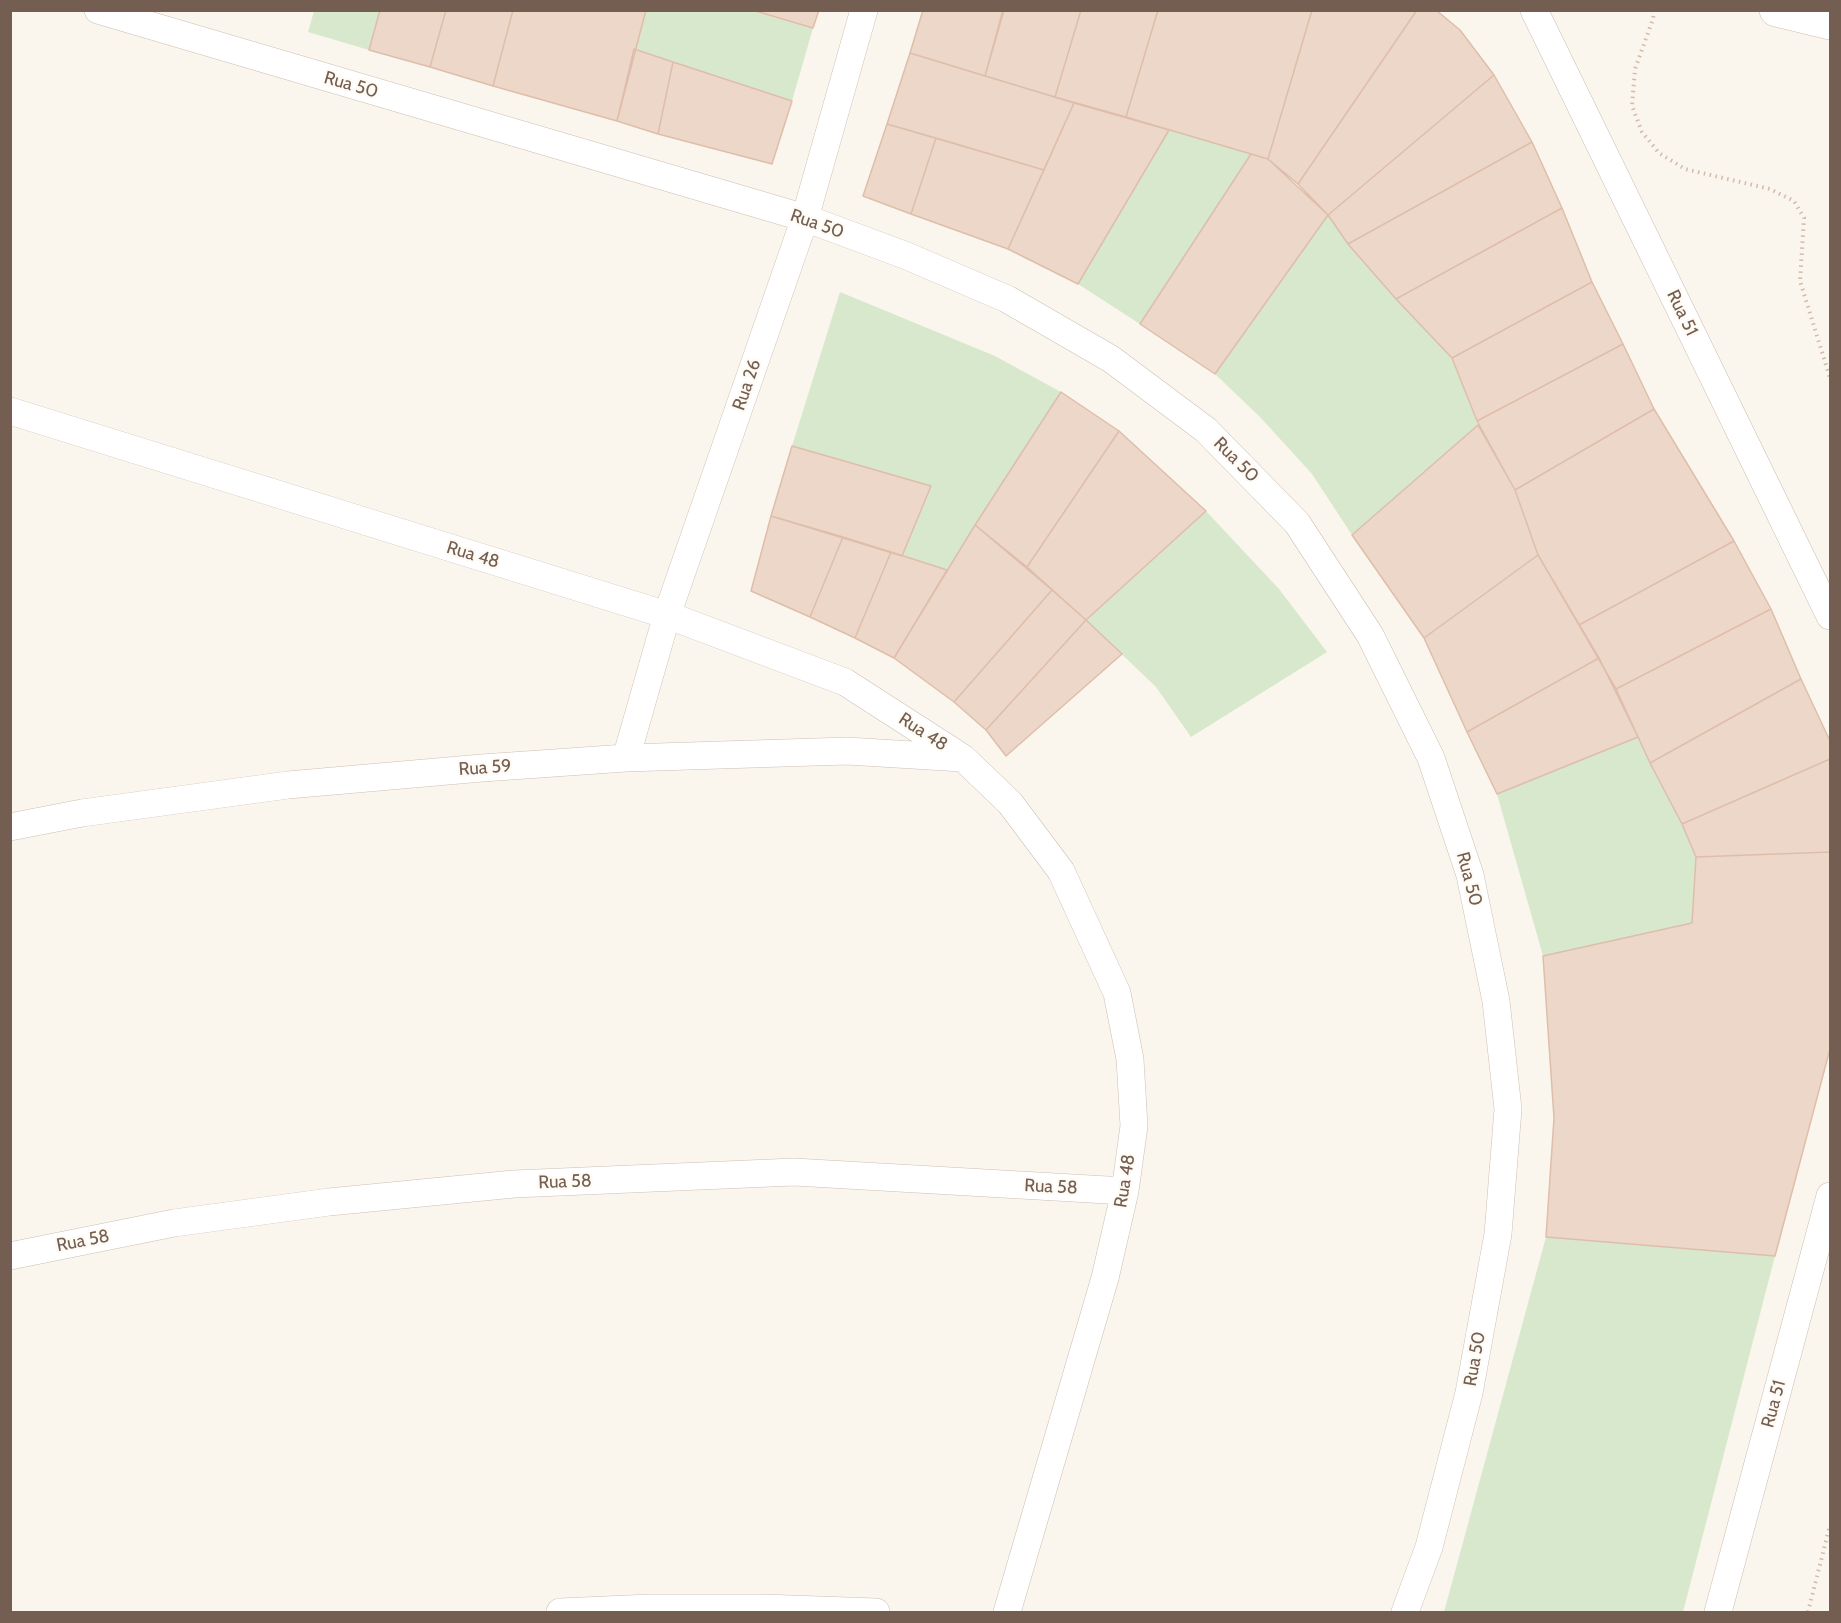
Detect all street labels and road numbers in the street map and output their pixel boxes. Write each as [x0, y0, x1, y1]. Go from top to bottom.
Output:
street label: Rua 50 [322, 67, 380, 103]
street label: Rua 50 [787, 205, 847, 243]
street label: Rua 51 [1662, 287, 1702, 339]
street label: Rua 26 [728, 357, 766, 413]
street label: Rua 50 [1209, 433, 1263, 487]
street label: Rua 48 [444, 537, 502, 573]
street label: Rua 48 [894, 708, 952, 756]
street label: Rua 59 [458, 755, 512, 781]
street label: Rua 50 [1451, 850, 1487, 908]
street label: Rua 48 [1110, 1153, 1140, 1209]
street label: Rua 58 [538, 1170, 592, 1194]
street label: Rua 58 [1024, 1175, 1078, 1199]
street label: Rua 58 [55, 1225, 111, 1257]
street label: Rua 50 [1460, 1330, 1490, 1388]
street label: Rua 51 [1757, 1378, 1791, 1430]

